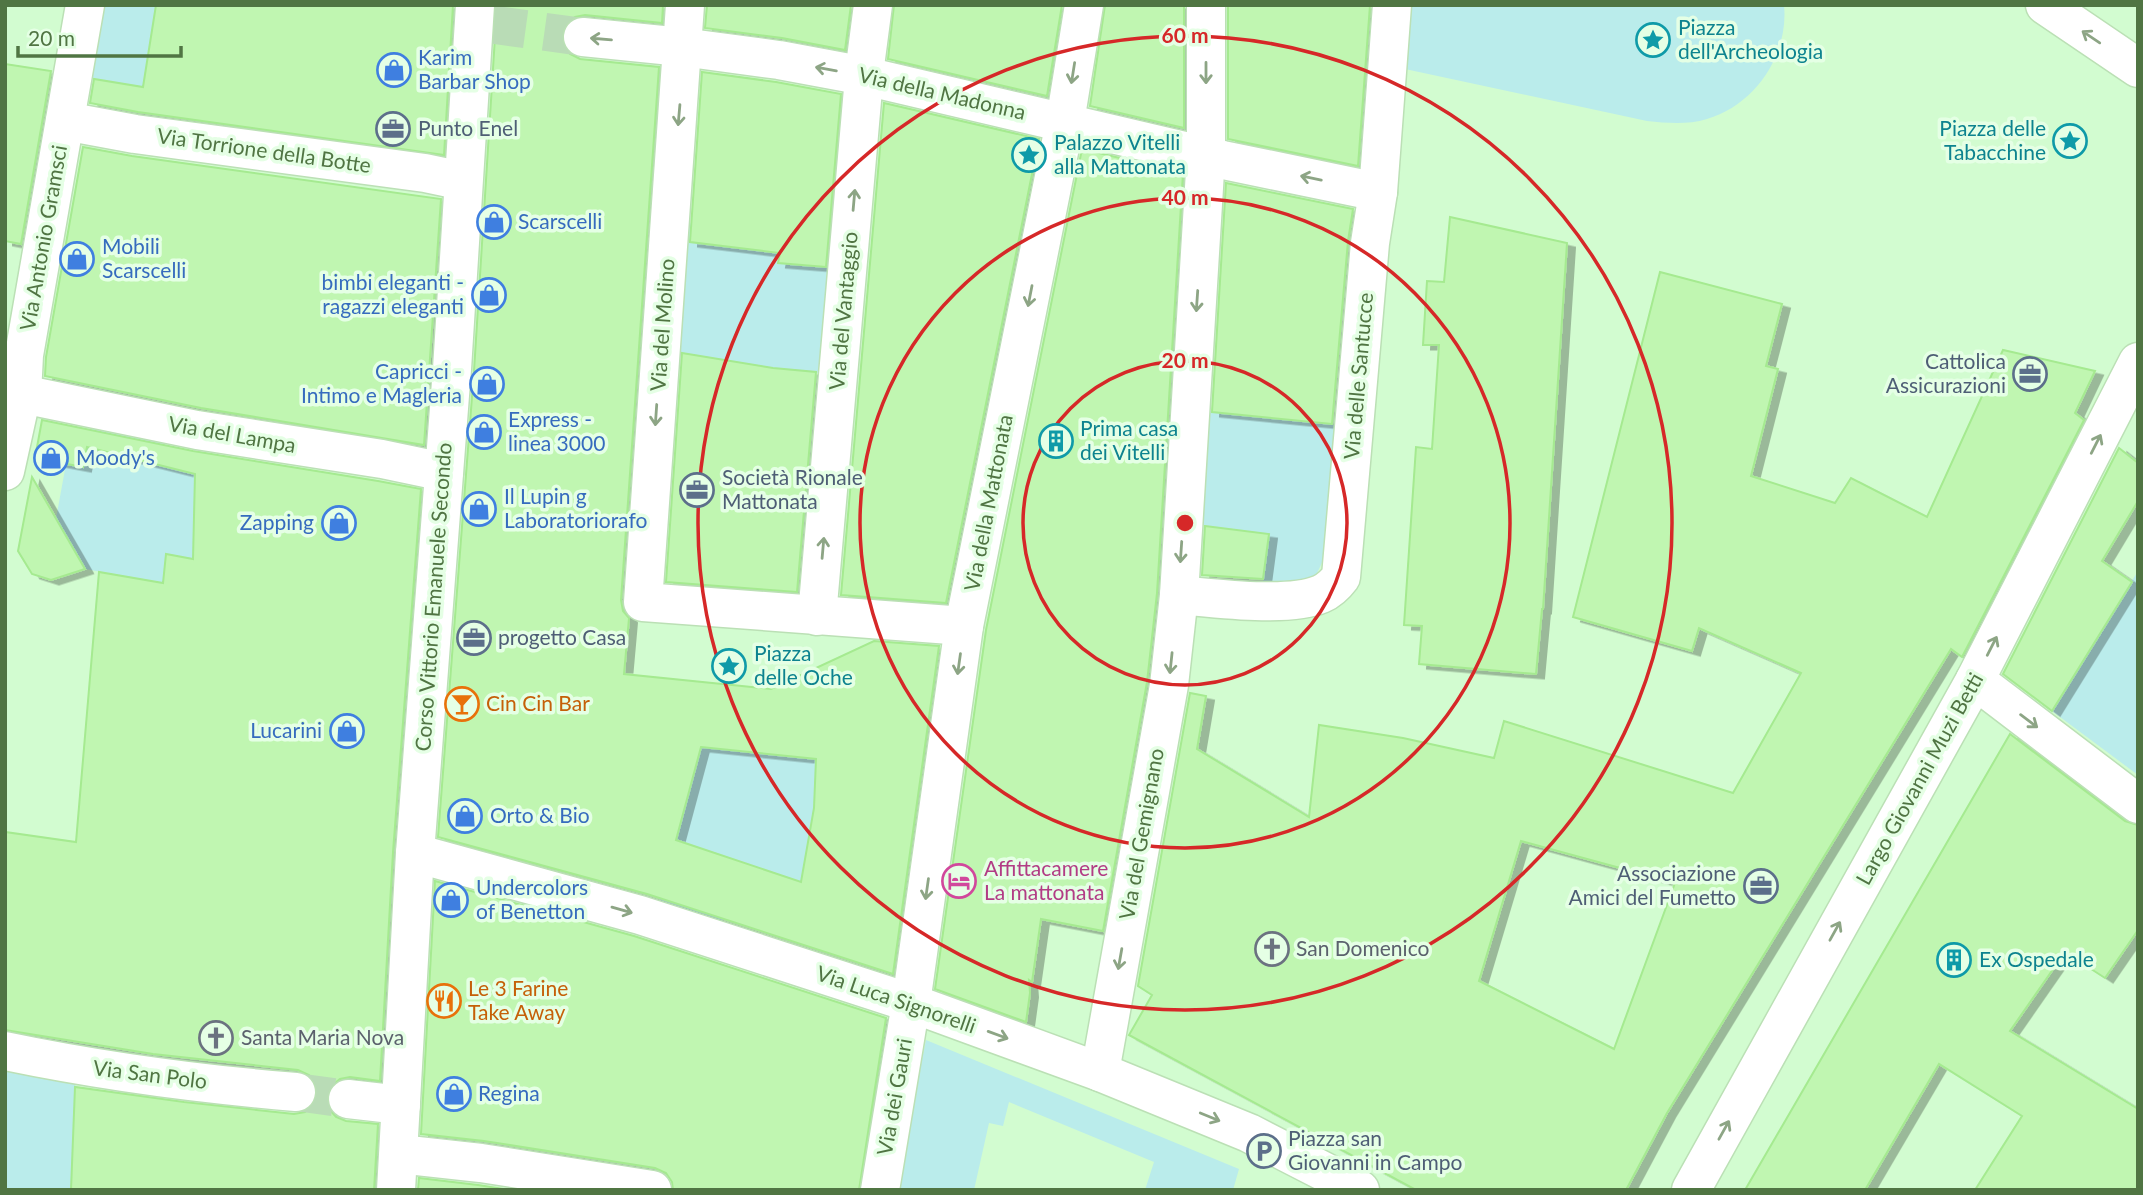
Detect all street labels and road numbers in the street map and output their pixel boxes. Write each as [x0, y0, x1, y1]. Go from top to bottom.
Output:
street label: Via della Madonna [856, 61, 1028, 124]
street label: Via Torrione della Botte [156, 122, 373, 177]
street label: Via Antonio Gramsci [14, 143, 71, 333]
street label: Via del Vantaggio [823, 231, 862, 391]
street label: Via del Molino [644, 258, 679, 392]
street label: Via delle Santucce [1338, 291, 1377, 460]
street label: Via del Lampa [167, 410, 298, 457]
street label: Via della Mattonata [958, 412, 1017, 593]
street label: Corso Vittorio Emanuele Secondo [409, 442, 456, 752]
street label: Largo Giovanni Muzi Betti [1850, 668, 1987, 889]
street label: Via del Gemignano [1113, 746, 1168, 921]
street label: Via Luca Signorelli [813, 960, 979, 1038]
street label: Via dei Gauri [871, 1036, 916, 1157]
street label: Via San Polo [92, 1054, 209, 1093]

